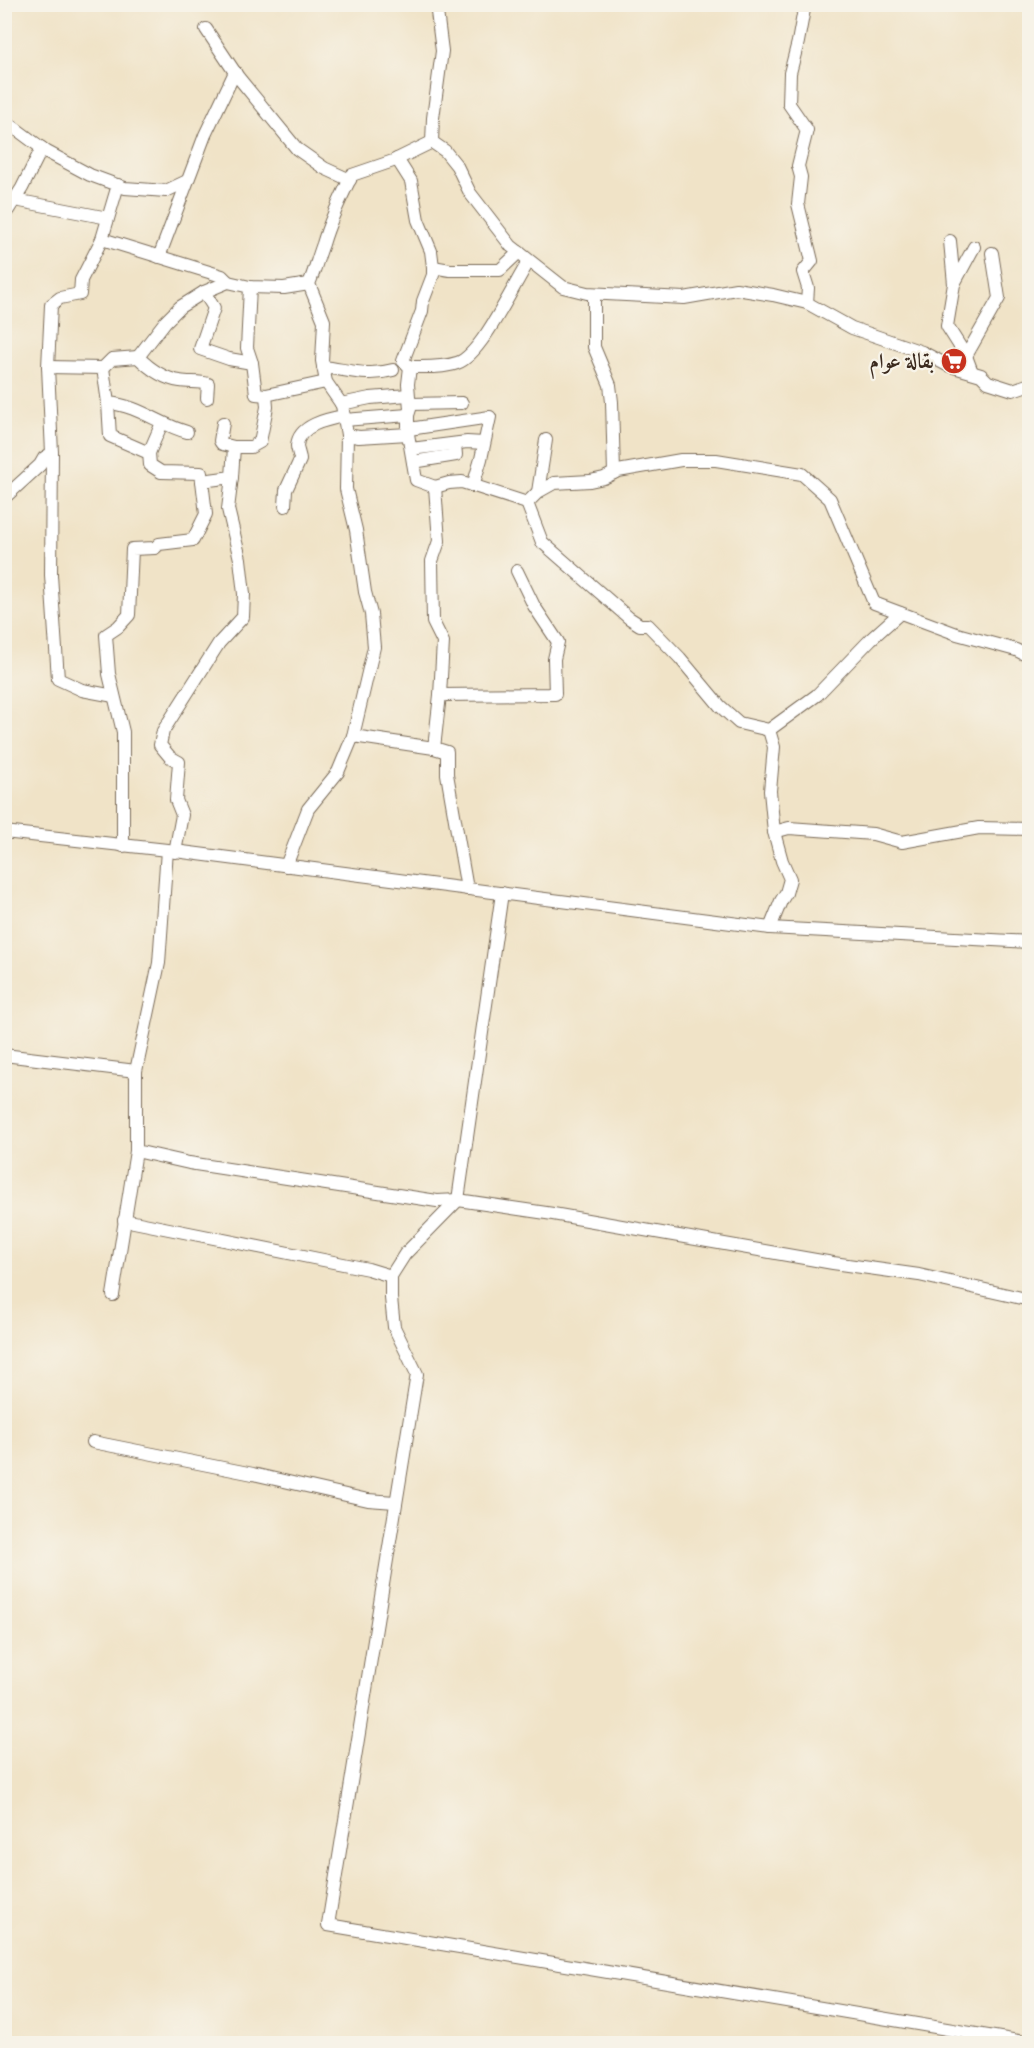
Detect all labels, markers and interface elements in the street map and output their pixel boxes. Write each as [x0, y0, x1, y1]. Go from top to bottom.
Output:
supermarket icon: بقالة عوام [939, 346, 969, 376]
place label: بقالة عوام [870, 347, 934, 380]

